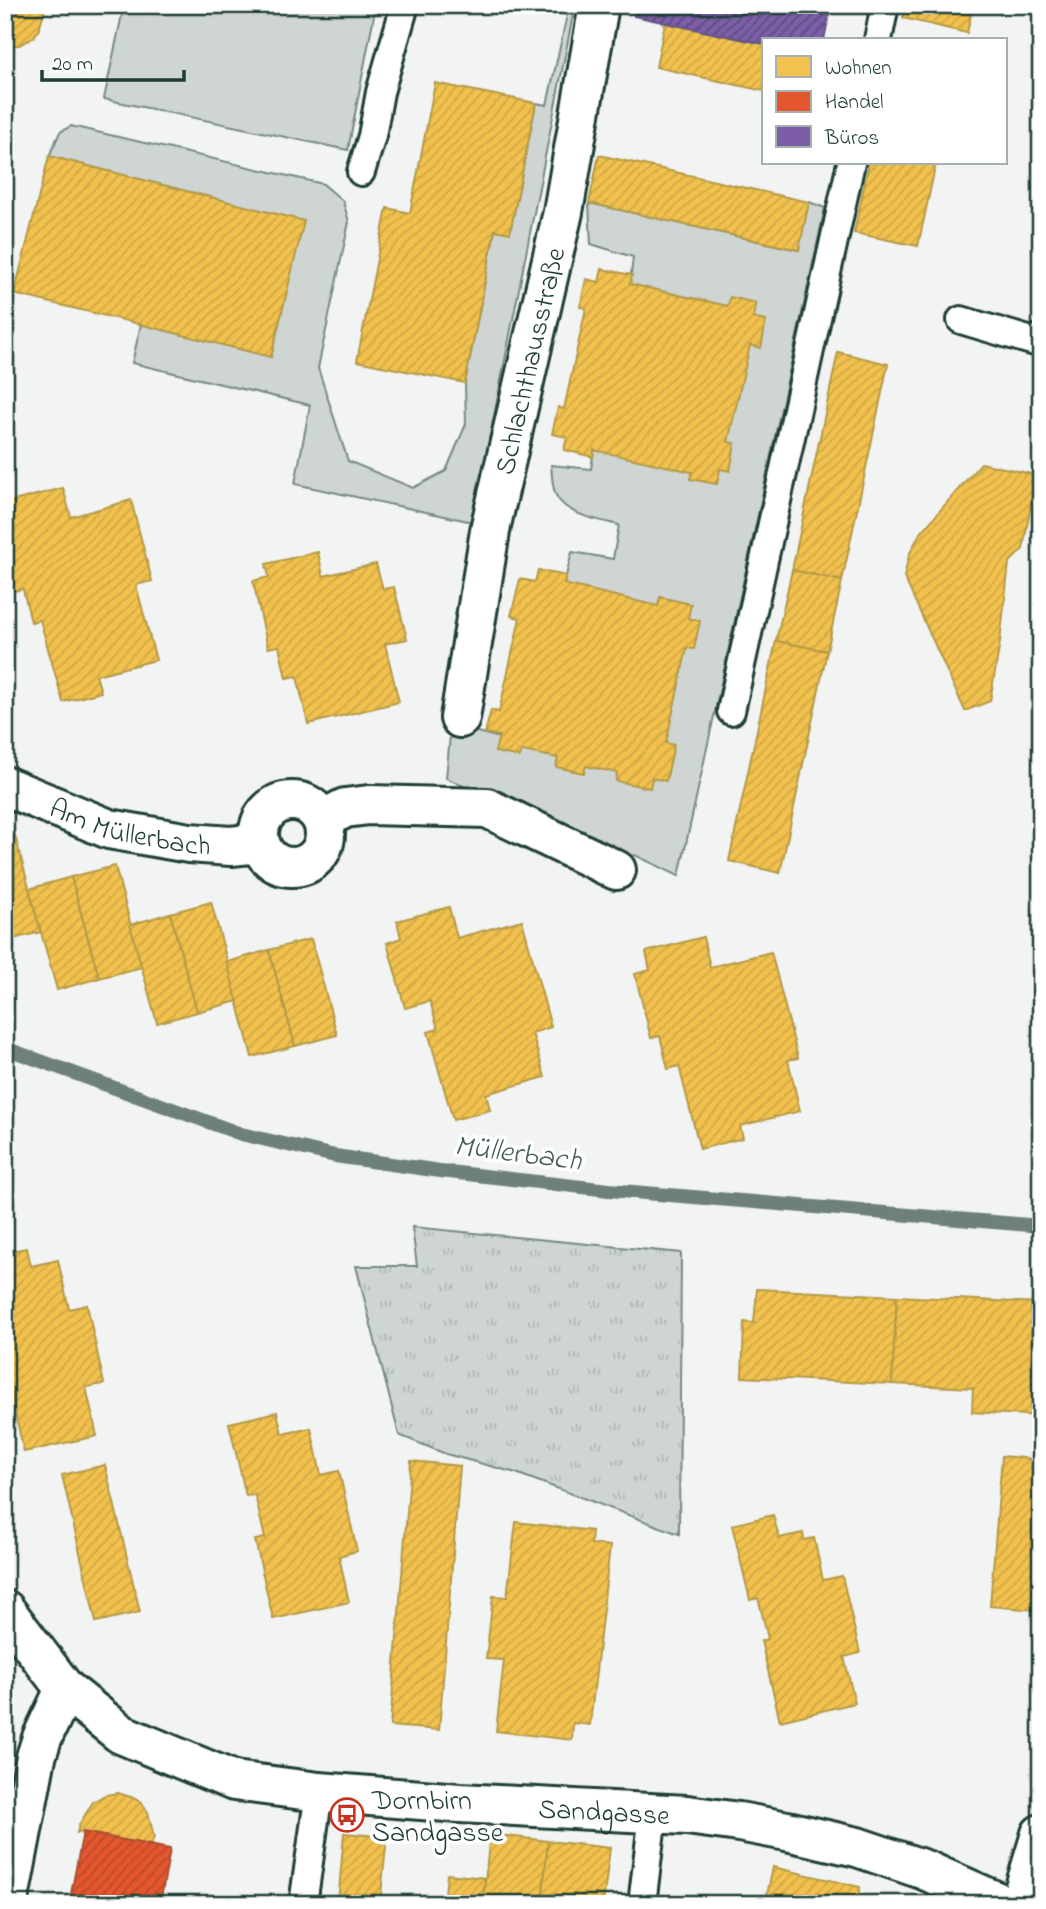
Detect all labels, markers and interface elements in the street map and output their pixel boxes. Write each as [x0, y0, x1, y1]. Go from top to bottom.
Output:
scale bar [42, 38, 184, 82]
legend [762, 38, 1007, 164]
text: 20 m [52, 50, 93, 80]
text: Wohnen [825, 54, 892, 84]
text: Handel [825, 88, 884, 118]
text: Büros [824, 124, 879, 154]
street label: Schlachthausstraße [486, 243, 578, 479]
street label: Am Müllerbach [42, 790, 212, 868]
water label: Müllerbach [452, 1125, 584, 1185]
place label: Dornbirn Sandgasse [371, 1782, 504, 1855]
street label: Sandgasse [537, 1790, 671, 1838]
bus stop icon: Dornbirn Sandgasse [328, 1796, 366, 1834]

